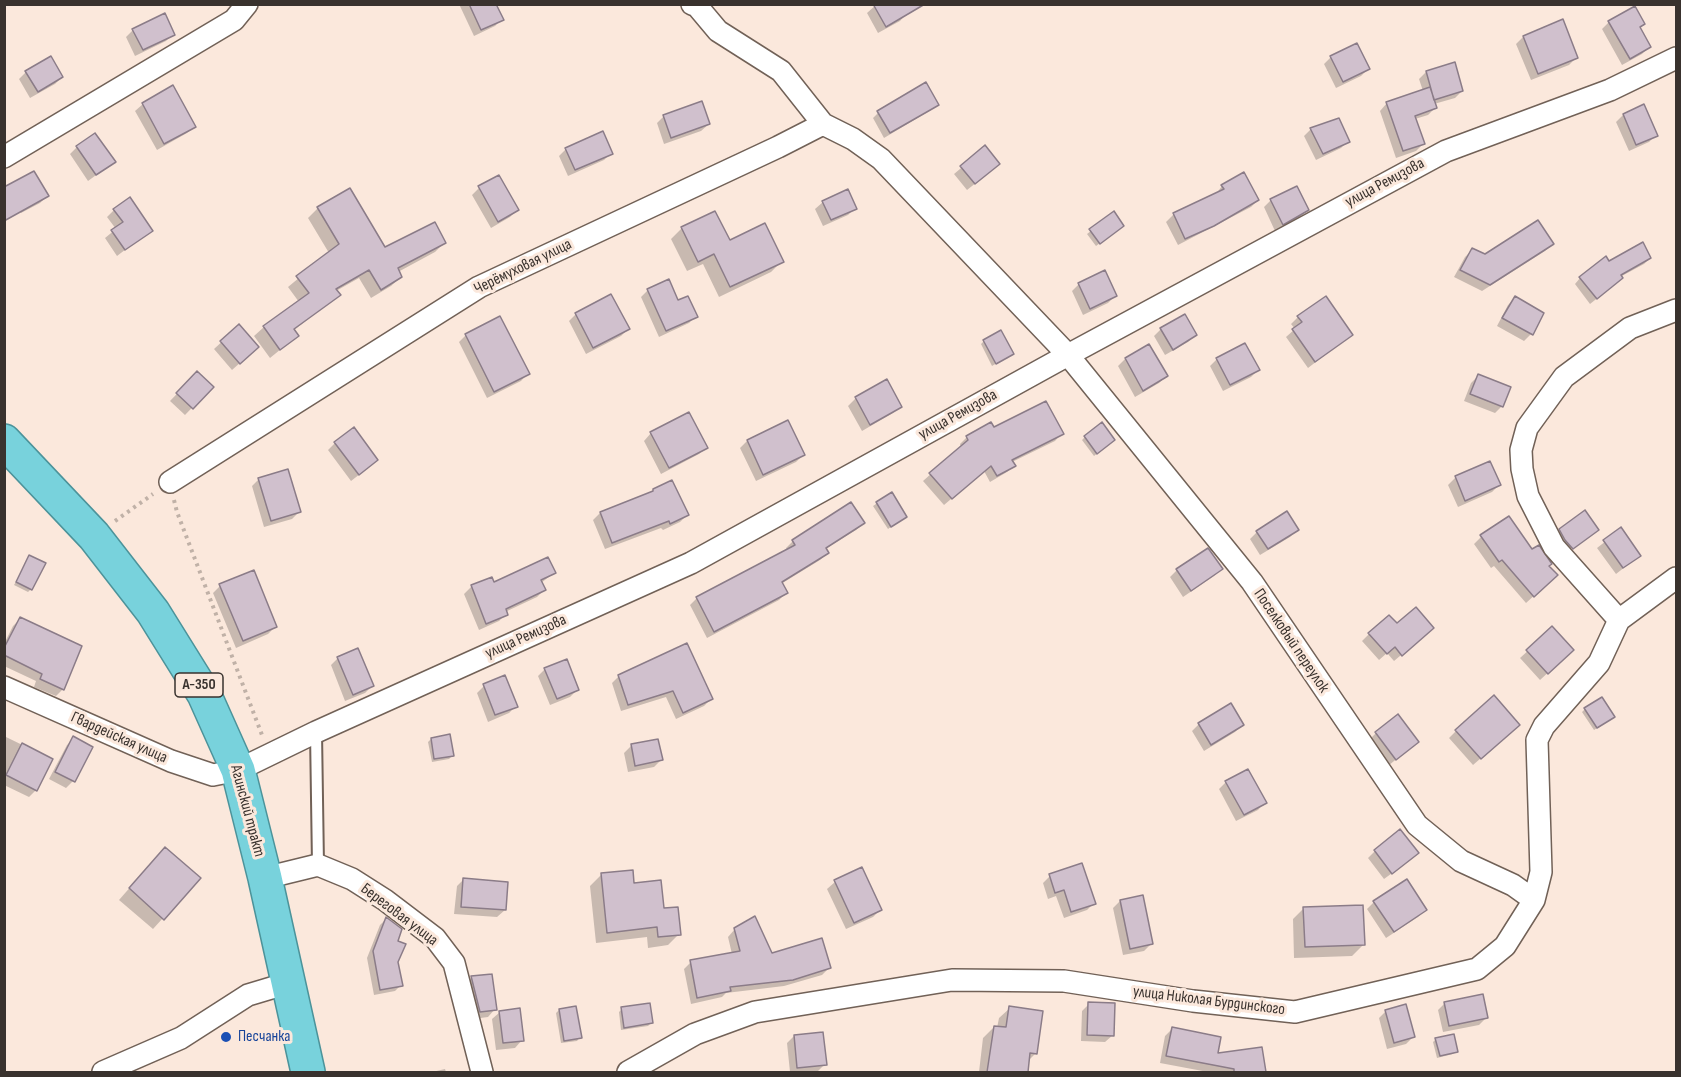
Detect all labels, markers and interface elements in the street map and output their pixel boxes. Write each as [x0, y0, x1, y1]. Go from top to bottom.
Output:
street label: улица Ремизова [1342, 154, 1428, 212]
street label: Черёмуховая улица [471, 235, 575, 299]
street label: улица Ремизова [915, 386, 1001, 444]
street label: Поселковый переулок [1249, 585, 1333, 697]
street label: улица Ремизова [483, 611, 569, 663]
road number: А-350 [175, 673, 223, 697]
street label: Гвардейская улица [68, 708, 170, 768]
street label: Агинский тракт [226, 763, 268, 859]
street label: Береговая улица [357, 880, 441, 950]
street label: улица Николая Бурдинского [1132, 982, 1286, 1020]
place label: Песчанка [238, 1027, 290, 1047]
marker: Песчанка [219, 1030, 233, 1044]

